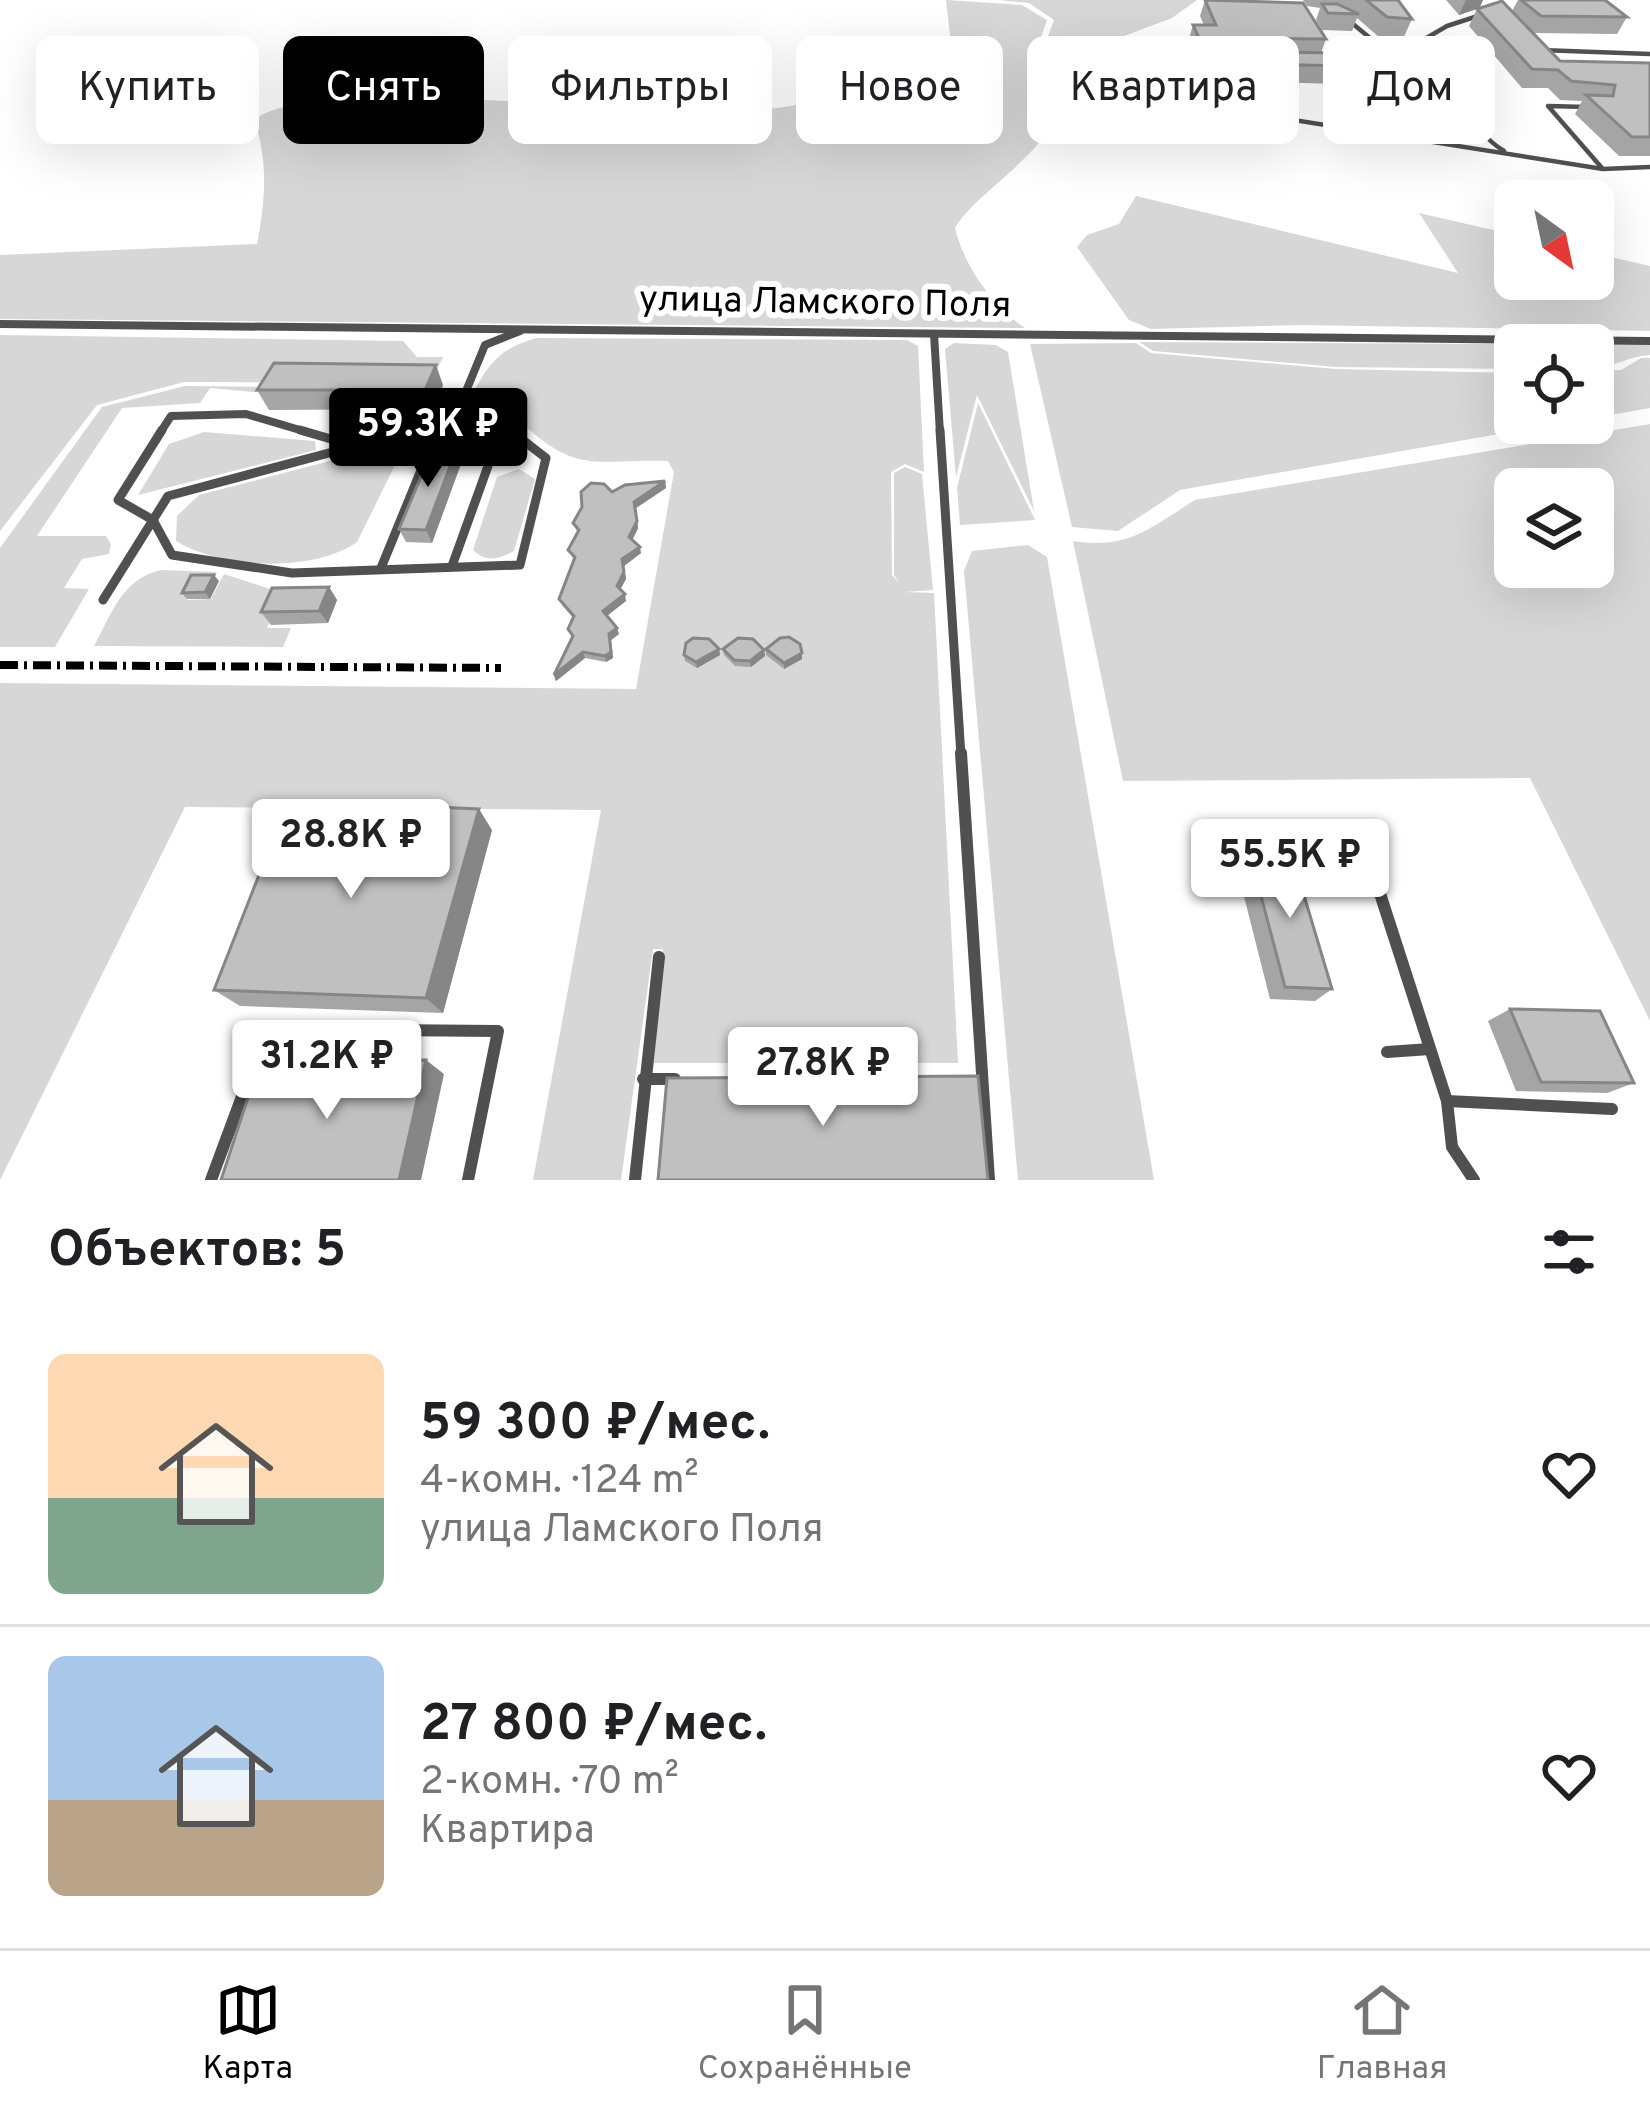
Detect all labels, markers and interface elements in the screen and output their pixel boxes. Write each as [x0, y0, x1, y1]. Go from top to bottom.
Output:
chip: Купить [36, 36, 259, 144]
chip: Снять [283, 36, 484, 144]
chip: Фильтры [508, 36, 772, 144]
chip: Новое [796, 36, 1003, 144]
chip: Квартира [1027, 36, 1299, 144]
chip: Дом [1323, 36, 1495, 144]
north arrow [1494, 180, 1614, 300]
map controls [1494, 180, 1614, 588]
street label: улица Ламского Поля [638, 278, 1012, 330]
button: locate [1494, 324, 1614, 444]
pin: 59.3K ₽ [317, 388, 539, 490]
text: 59.3K ₽ [356, 402, 500, 451]
button: layers [1494, 468, 1614, 588]
pin: 28.8K ₽ [240, 799, 462, 901]
text: 28.8K ₽ [279, 813, 423, 862]
pin: 55.5K ₽ [1179, 819, 1401, 921]
text: 55.5K ₽ [1218, 833, 1362, 882]
pin: 31.2K ₽ [216, 1020, 438, 1122]
pin: 27.8K ₽ [712, 1027, 934, 1129]
text: 31.2K ₽ [259, 1034, 395, 1083]
text: 27.8K ₽ [755, 1041, 891, 1090]
icon: filters [1536, 1219, 1602, 1285]
text: Объектов: 5 [48, 1220, 346, 1285]
text: 59 300 ₽/мес. [420, 1393, 770, 1458]
icon: home [144, 1402, 288, 1546]
icon: heart [1536, 1441, 1602, 1507]
text: 4-комн. · 124 m² [420, 1458, 699, 1507]
text: улица Ламского Поля [420, 1507, 824, 1556]
text: 27 800 ₽/мес. [420, 1694, 767, 1759]
icon: home [144, 1704, 288, 1848]
icon: heart [1536, 1743, 1602, 1809]
text: 2-комн. · 70 m² [420, 1759, 679, 1808]
text: Квартира [420, 1808, 594, 1857]
tab: Карта [202, 1977, 293, 2091]
tab: Сохранённые [698, 1977, 912, 2091]
tab: Главная [1317, 1977, 1448, 2091]

